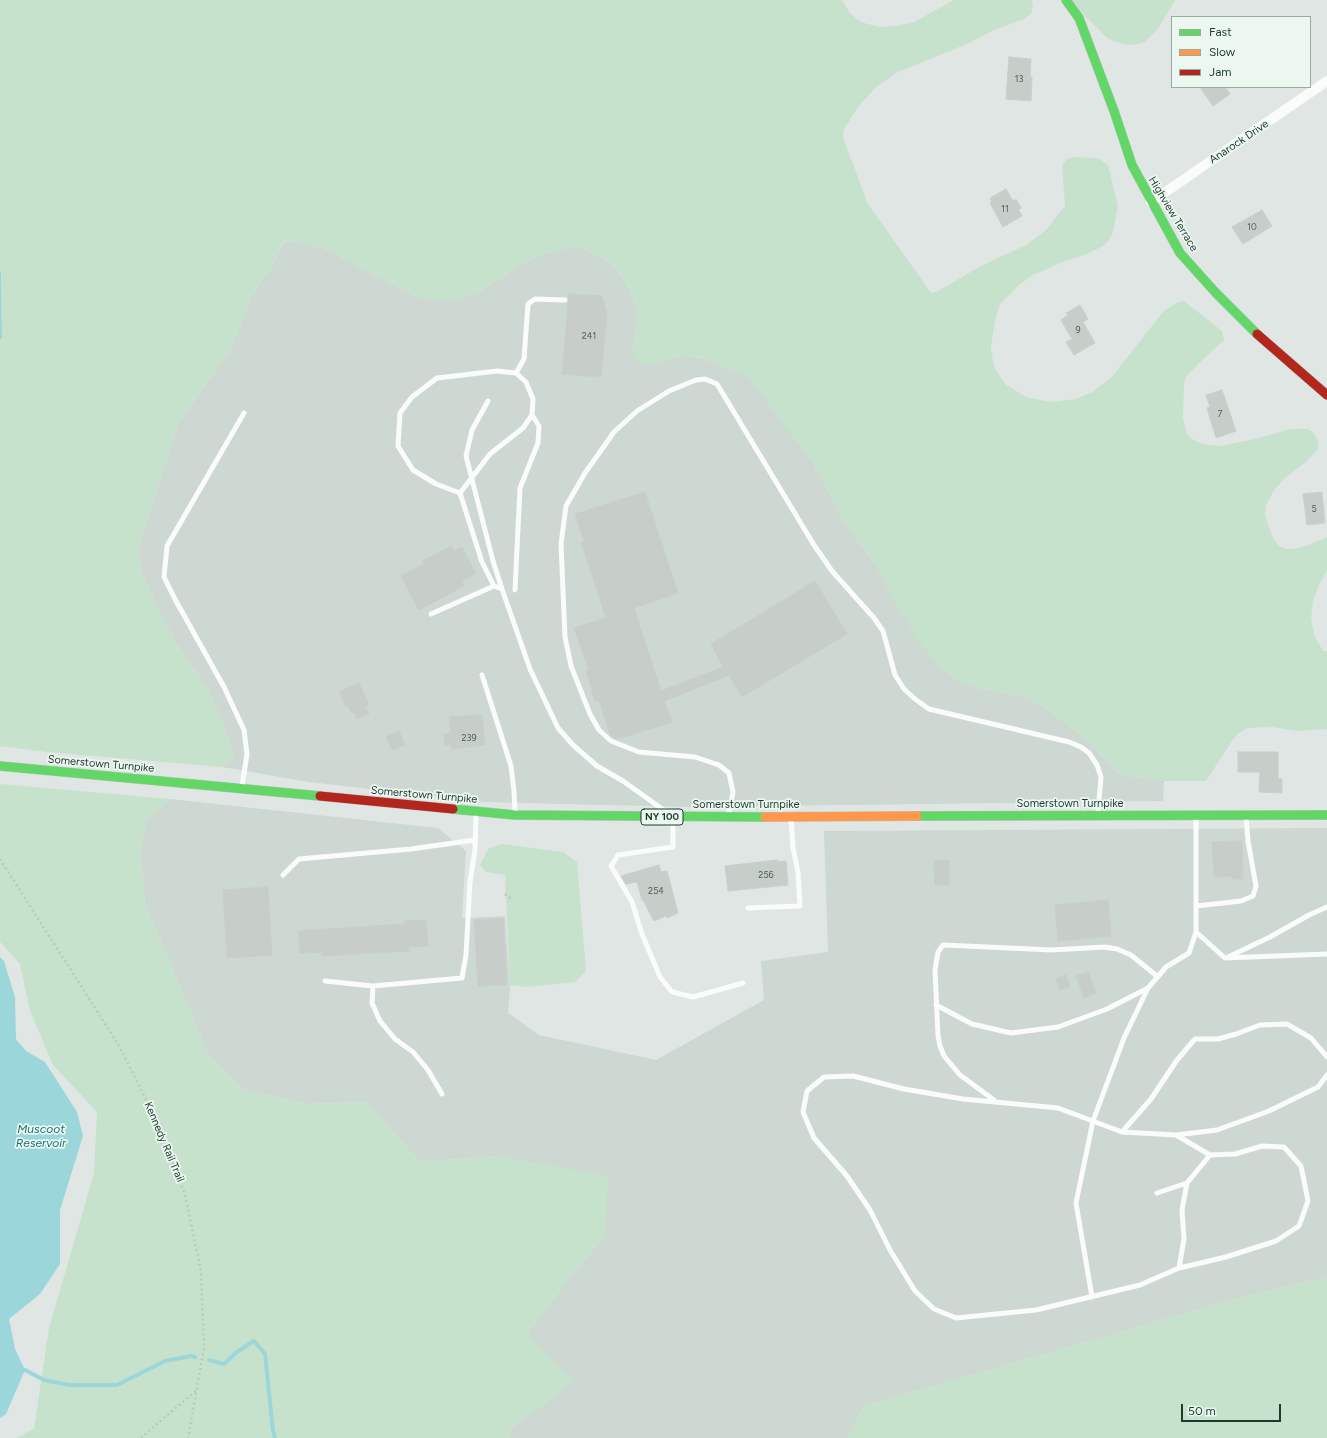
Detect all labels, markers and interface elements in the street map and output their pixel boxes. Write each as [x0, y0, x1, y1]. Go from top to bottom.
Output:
legend [1171, 16, 1311, 88]
text: Fast [1209, 25, 1232, 39]
text: Slow [1209, 45, 1235, 59]
text: Jam [1209, 65, 1232, 79]
house number: 13 [1015, 74, 1023, 84]
street label: Anarock Drive [1207, 117, 1271, 167]
street label: Highview Terrace [1145, 174, 1201, 254]
house number: 11 [1001, 204, 1009, 214]
house number: 10 [1247, 222, 1257, 232]
house number: 9 [1075, 325, 1081, 335]
house number: 241 [582, 331, 596, 341]
house number: 7 [1218, 409, 1222, 419]
house number: 5 [1311, 504, 1317, 514]
house number: 239 [461, 733, 477, 743]
street label: Somerstown Turnpike [47, 753, 155, 775]
street label: Somerstown Turnpike [370, 784, 478, 806]
street label: Somerstown Turnpike [1016, 797, 1124, 811]
street label: Somerstown Turnpike [692, 798, 800, 812]
road number: NY 100 [641, 809, 683, 825]
house number: 256 [758, 870, 774, 880]
house number: 254 [648, 886, 664, 896]
street label: Kennedy Rail Trail [141, 1100, 187, 1184]
water label: Muscoot Reservoir [16, 1122, 66, 1150]
scale bar [1183, 1396, 1283, 1422]
text: 50 m [1188, 1404, 1216, 1418]

